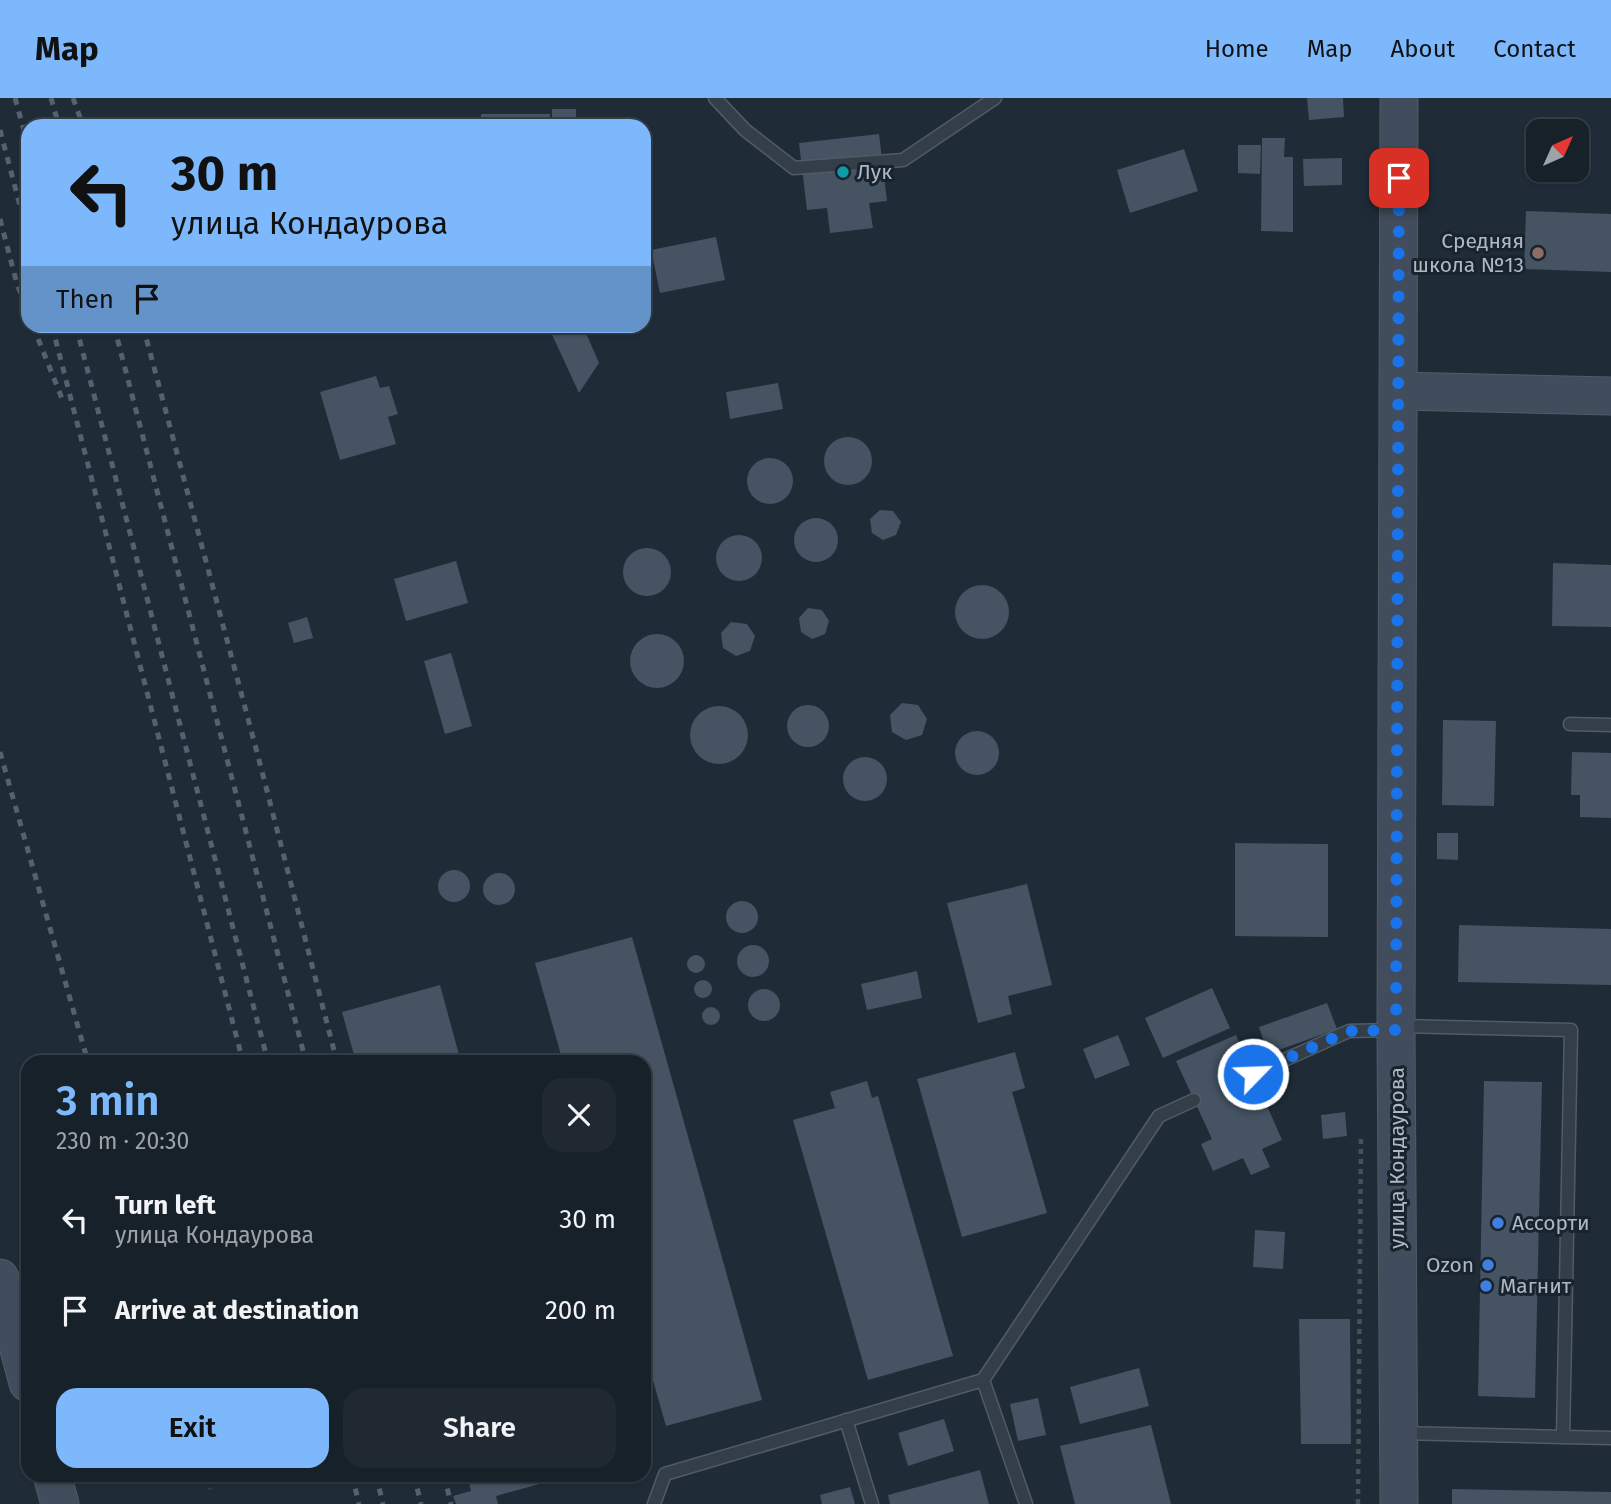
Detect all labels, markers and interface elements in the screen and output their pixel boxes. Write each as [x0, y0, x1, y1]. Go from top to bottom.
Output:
text: Map [35, 29, 99, 69]
text: Home [1205, 35, 1269, 63]
text: Map [1307, 35, 1353, 63]
text: About [1391, 35, 1455, 63]
text: Contact [1493, 35, 1576, 63]
north arrow [1526, 119, 1589, 182]
map controls [1526, 119, 1589, 182]
text: 30 m [171, 144, 278, 203]
icon: left [56, 147, 147, 238]
pin [1369, 148, 1429, 208]
place label: Лук [857, 159, 892, 185]
icon: arrive [1380, 159, 1418, 197]
marker: Лук [835, 164, 851, 180]
text: улица Кондаурова [171, 204, 448, 242]
place label: Средняя школа №13 [1412, 228, 1524, 278]
marker: Средняя школа №13 [1530, 245, 1546, 261]
icon: arrive [128, 280, 166, 318]
text: Then [56, 284, 114, 315]
position arrow [1216, 1037, 1290, 1111]
street label: улица Кондаурова [1384, 1067, 1410, 1249]
text: 3 min [56, 1076, 160, 1126]
button: close [542, 1078, 616, 1152]
text: 230 m · 20:30 [56, 1127, 189, 1155]
text: Turn left [115, 1190, 216, 1221]
icon: left [56, 1201, 94, 1239]
text: 30 m [559, 1204, 616, 1235]
place label: Ассорти [1512, 1210, 1590, 1236]
marker: Ассорти [1490, 1215, 1506, 1231]
text: улица Кондаурова [115, 1221, 314, 1249]
place label: Ozon [1426, 1252, 1474, 1278]
marker: Ozon [1480, 1257, 1496, 1273]
place label: Магнит [1500, 1273, 1572, 1299]
marker: Магнит [1478, 1278, 1494, 1294]
icon: arrive [56, 1292, 94, 1330]
text: Arrive at destination [115, 1295, 359, 1326]
text: 200 m [545, 1295, 616, 1326]
button: Exit [56, 1388, 329, 1468]
button: Share [343, 1388, 616, 1468]

